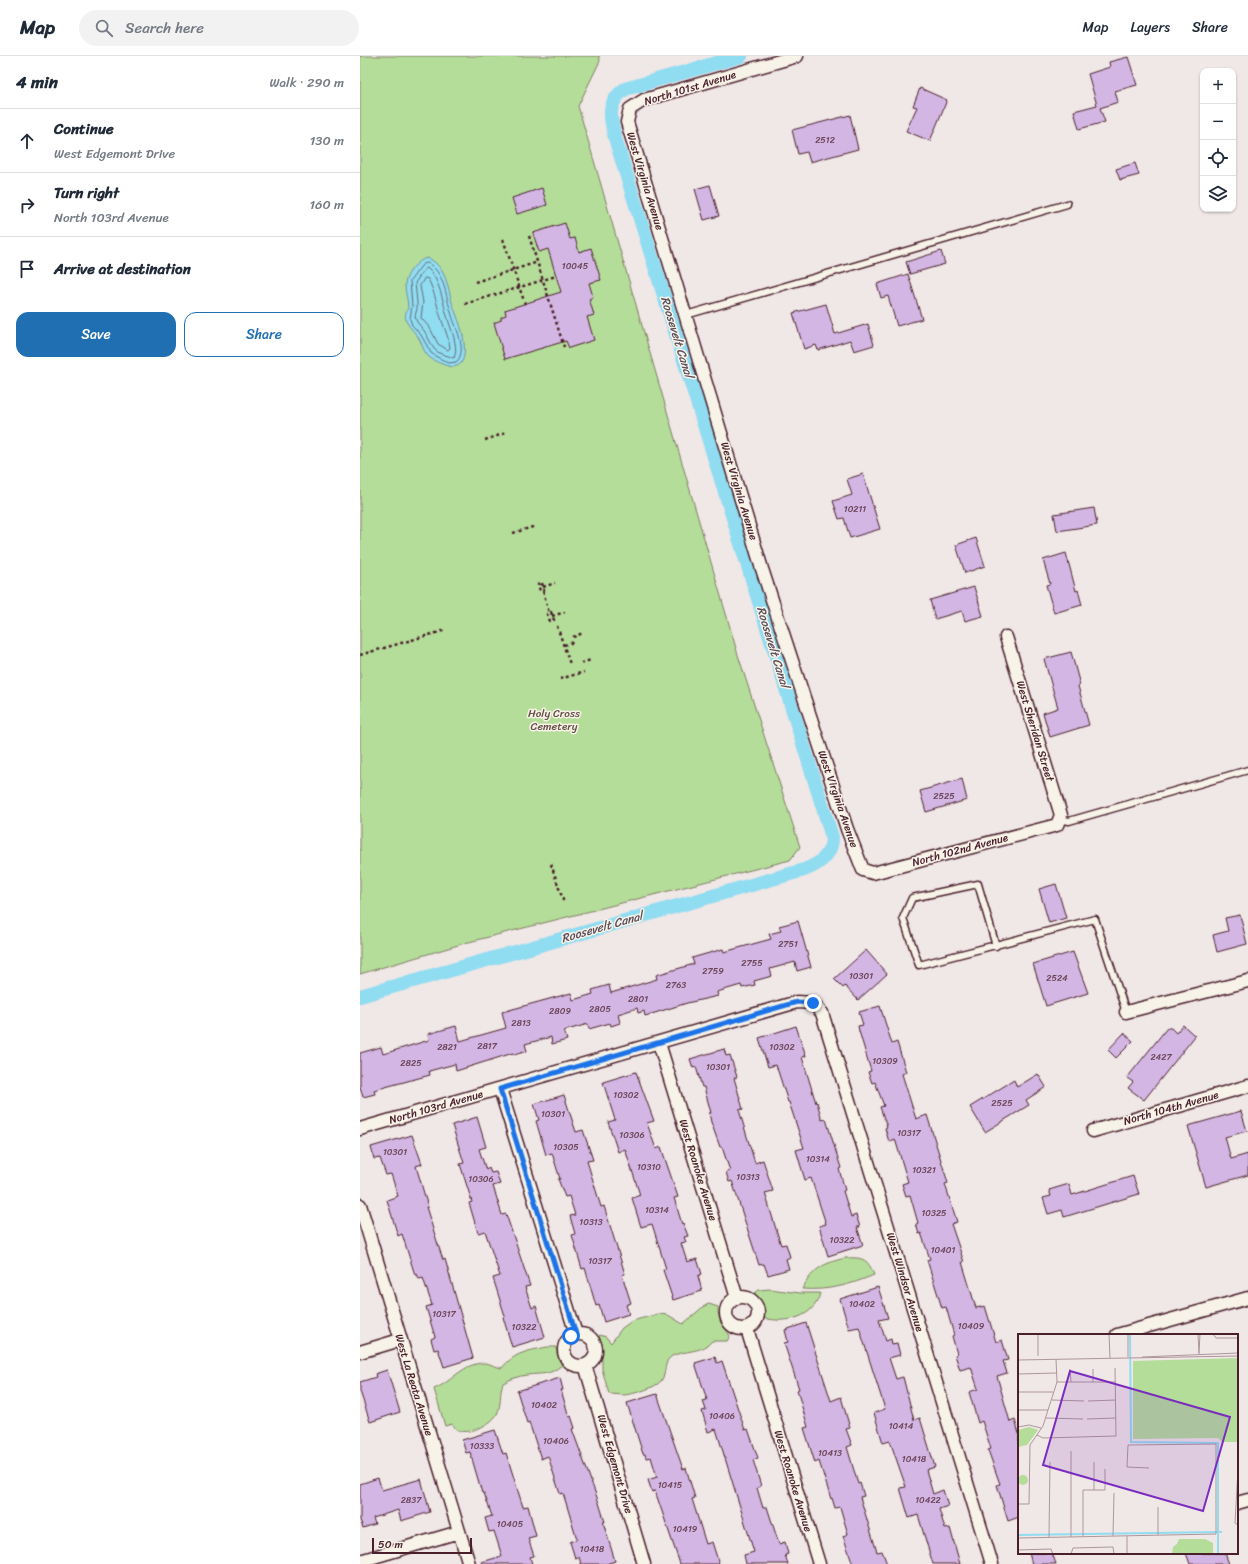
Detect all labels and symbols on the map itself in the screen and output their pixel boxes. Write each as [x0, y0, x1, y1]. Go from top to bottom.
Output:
street label: North 101st Avenue [642, 65, 739, 111]
street label: West Virginia Avenue [621, 129, 669, 233]
house number: 2512 [815, 132, 835, 148]
house number: 10045 [562, 258, 589, 274]
water label: Roosevelt Canal [654, 294, 701, 383]
street label: West Virginia Avenue [715, 439, 763, 543]
house number: 10211 [844, 501, 866, 517]
water label: Roosevelt Canal [750, 604, 797, 693]
street label: West Sheridan Street [1011, 678, 1060, 784]
park label: Holy Cross Cemetery [528, 704, 581, 736]
street label: West Virginia Avenue [812, 748, 864, 851]
house number: 2525 [933, 788, 955, 804]
street label: North 102nd Avenue [910, 828, 1011, 872]
water label: Roosevelt Canal [559, 904, 648, 949]
house number: 2751 [778, 936, 798, 952]
house number: 2755 [741, 955, 763, 971]
house number: 2759 [702, 963, 724, 979]
house number: 10301 [849, 968, 873, 984]
house number: 2524 [1046, 970, 1068, 986]
house number: 2763 [666, 977, 686, 993]
house number: 2801 [628, 991, 648, 1007]
route end [804, 994, 822, 1012]
house number: 2805 [589, 1001, 611, 1017]
house number: 2809 [549, 1003, 571, 1019]
house number: 2813 [511, 1015, 531, 1031]
house number: 2817 [477, 1038, 498, 1054]
house number: 2821 [437, 1039, 457, 1055]
house number: 10302 [769, 1039, 795, 1055]
house number: 2427 [1150, 1049, 1172, 1065]
house number: 10309 [872, 1053, 898, 1069]
house number: 2825 [400, 1055, 422, 1071]
house number: 10301 [706, 1059, 730, 1075]
street label: North 103rd Avenue [387, 1084, 486, 1130]
street label: North 104th Avenue [1121, 1085, 1222, 1131]
house number: 10302 [613, 1087, 639, 1103]
house number: 2525 [991, 1095, 1013, 1111]
house number: 10301 [541, 1106, 565, 1122]
street label: West Roanoke Avenue [673, 1117, 723, 1224]
house number: 10317 [897, 1125, 922, 1141]
house number: 10306 [619, 1127, 645, 1143]
house number: 10305 [553, 1139, 579, 1155]
house number: 10301 [383, 1144, 407, 1160]
house number: 10314 [806, 1151, 830, 1167]
house number: 10310 [637, 1159, 661, 1175]
house number: 10321 [912, 1162, 936, 1178]
house number: 10313 [736, 1169, 760, 1185]
house number: 10306 [468, 1171, 494, 1187]
house number: 10314 [645, 1202, 669, 1218]
house number: 10325 [921, 1205, 947, 1221]
house number: 10313 [579, 1214, 603, 1230]
street label: West Windsor Avenue [881, 1230, 929, 1335]
house number: 10322 [830, 1232, 854, 1248]
house number: 10401 [931, 1242, 955, 1258]
house number: 10317 [588, 1253, 613, 1269]
house number: 10402 [849, 1296, 875, 1312]
house number: 10317 [432, 1306, 457, 1322]
house number: 10409 [958, 1318, 985, 1334]
house number: 10322 [512, 1319, 536, 1335]
route start [562, 1327, 580, 1345]
street label: West La Reata Avenue [389, 1332, 439, 1439]
inset map [1018, 1334, 1238, 1554]
house number: 10402 [531, 1397, 557, 1413]
house number: 10406 [709, 1408, 735, 1424]
street label: West Edgemont Drive [592, 1412, 638, 1516]
house number: 10414 [889, 1418, 914, 1434]
street label: West Roanoke Avenue [768, 1428, 818, 1535]
house number: 10406 [543, 1433, 569, 1449]
house number: 10333 [470, 1438, 494, 1454]
house number: 10413 [818, 1445, 842, 1461]
house number: 10418 [902, 1451, 927, 1467]
house number: 10415 [658, 1477, 683, 1493]
house number: 2837 [401, 1492, 422, 1508]
house number: 10422 [915, 1492, 941, 1508]
house number: 10405 [497, 1516, 524, 1532]
house number: 10419 [673, 1521, 698, 1537]
scale bar [372, 1536, 472, 1555]
house number: 10418 [580, 1541, 605, 1557]

